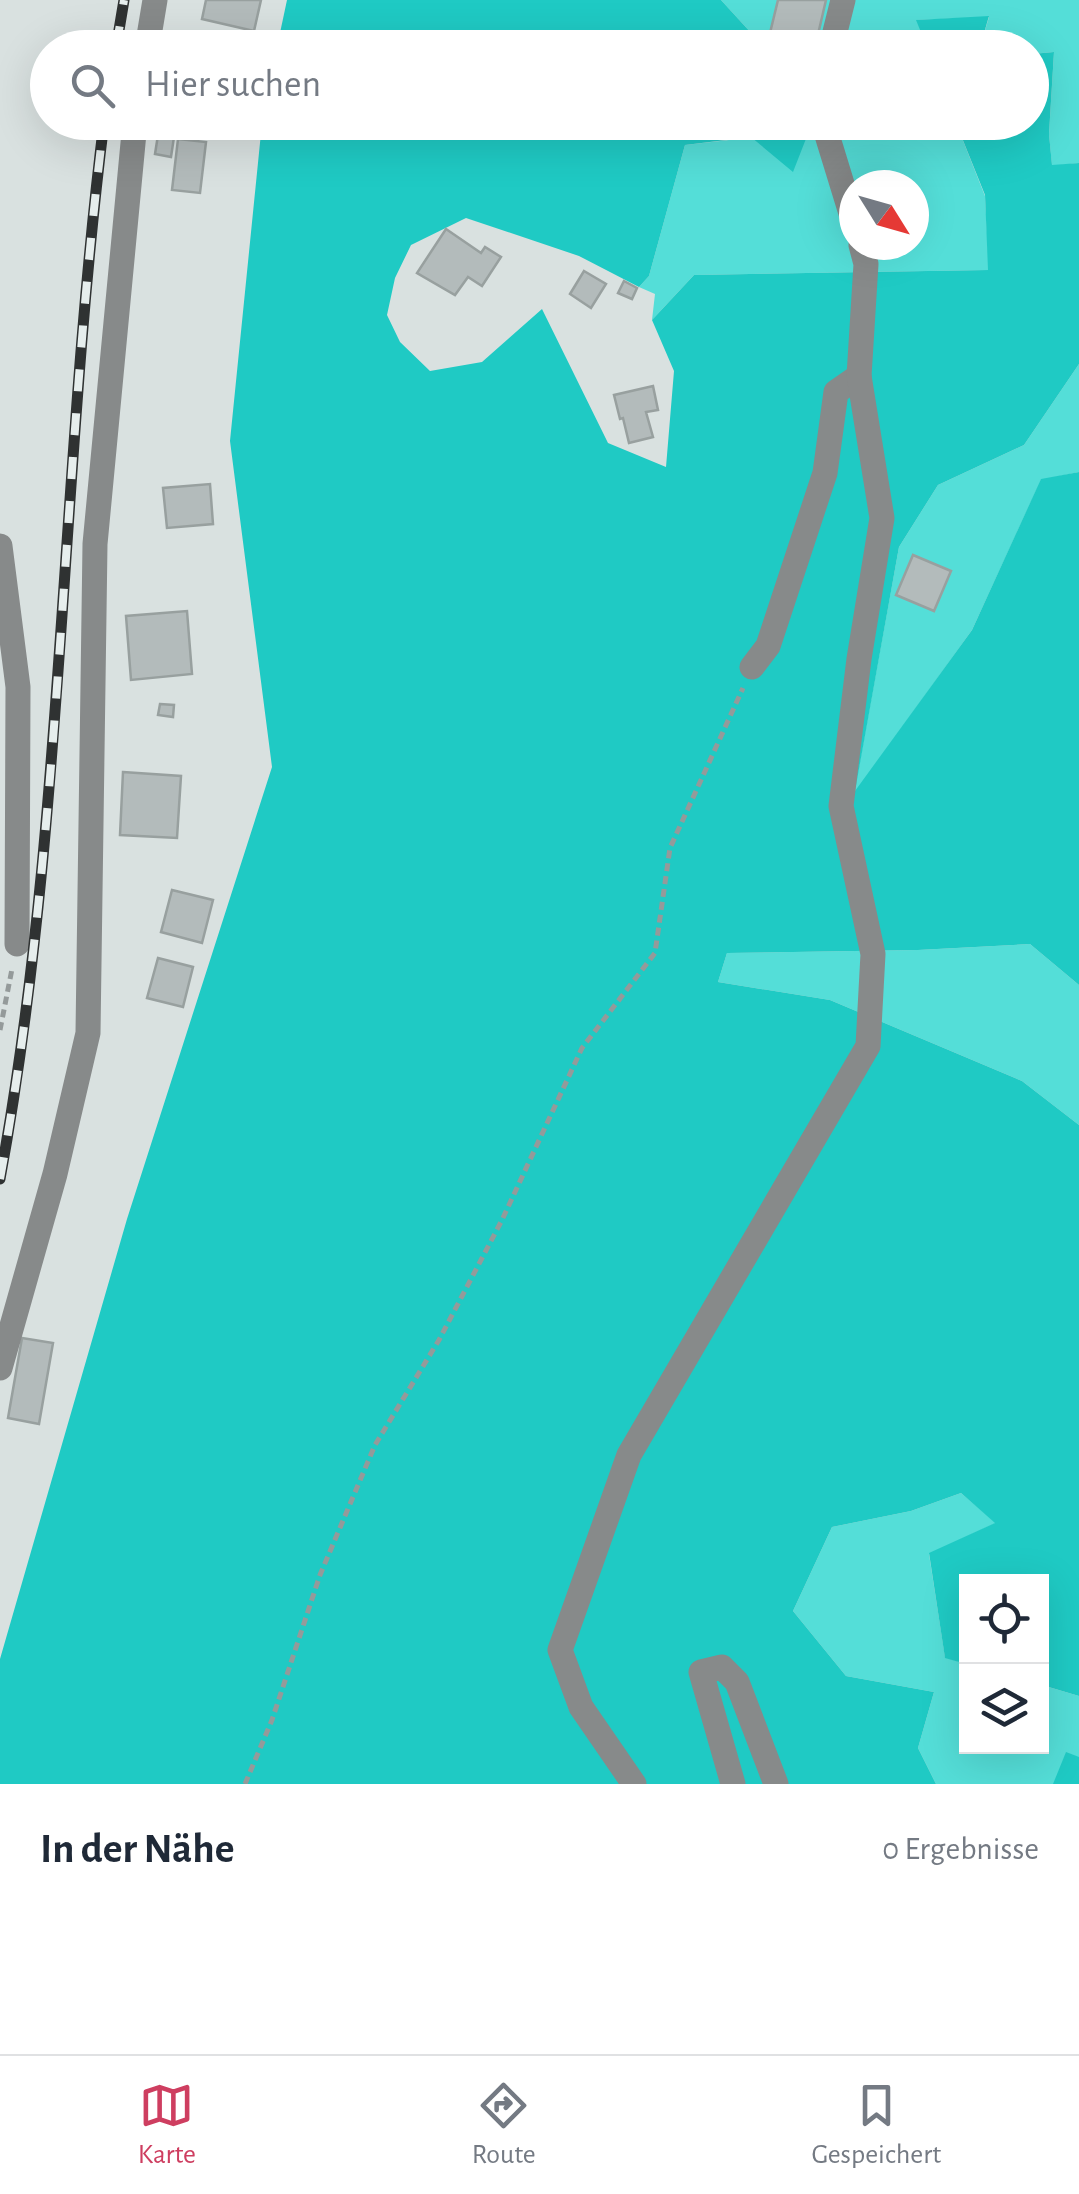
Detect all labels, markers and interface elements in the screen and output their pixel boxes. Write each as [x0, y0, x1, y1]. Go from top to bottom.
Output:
search box [30, 30, 1049, 140]
icon: search [65, 58, 120, 113]
text: Hier suchen [145, 66, 321, 104]
north arrow [839, 170, 929, 260]
map controls [959, 1574, 1049, 1754]
button: locate [959, 1574, 1049, 1664]
button: layers [959, 1664, 1049, 1754]
text: In der Nähe [40, 1828, 235, 1870]
text: 0 Ergebnisse [882, 1833, 1039, 1865]
tab: Karte [138, 2078, 196, 2172]
tab: Route [472, 2078, 536, 2172]
tab: Gespeichert [811, 2078, 941, 2172]

